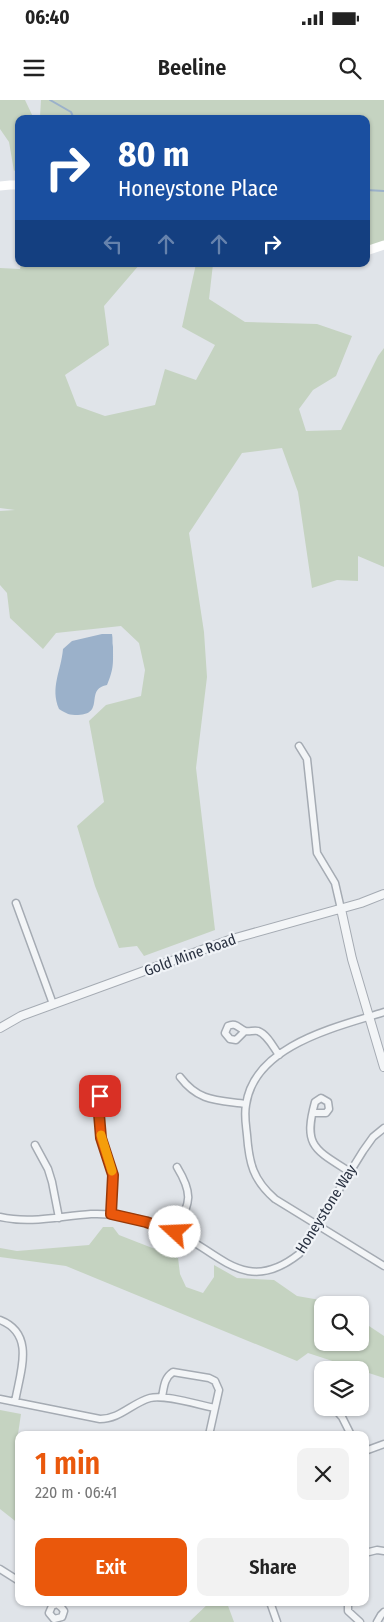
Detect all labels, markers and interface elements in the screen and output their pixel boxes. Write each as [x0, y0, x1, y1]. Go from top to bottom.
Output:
text: 06:40 [25, 6, 70, 29]
icon: menu [20, 54, 48, 82]
text: Beeline [158, 54, 226, 81]
icon: search [336, 54, 364, 82]
text: 80 m [118, 133, 190, 175]
icon: right [35, 135, 100, 200]
text: Honeystone Place [118, 175, 278, 202]
icon: left [99, 230, 127, 258]
icon: ahead [152, 230, 180, 258]
icon: ahead [205, 230, 233, 258]
icon: right [258, 230, 286, 258]
street label: Gold Mine Road [142, 930, 238, 980]
pin [79, 1075, 121, 1117]
icon: arrive [86, 1082, 114, 1110]
street label: Honeystone Way [292, 1161, 361, 1257]
position arrow [148, 1205, 200, 1257]
map controls [314, 1296, 369, 1416]
button: search [314, 1296, 369, 1351]
button: layers [314, 1361, 369, 1416]
text: 1 min [35, 1446, 100, 1482]
button: close [297, 1448, 349, 1500]
text: 220 m · 06:41 [35, 1483, 117, 1502]
button: Exit [35, 1538, 187, 1596]
button: Share [197, 1538, 349, 1596]

